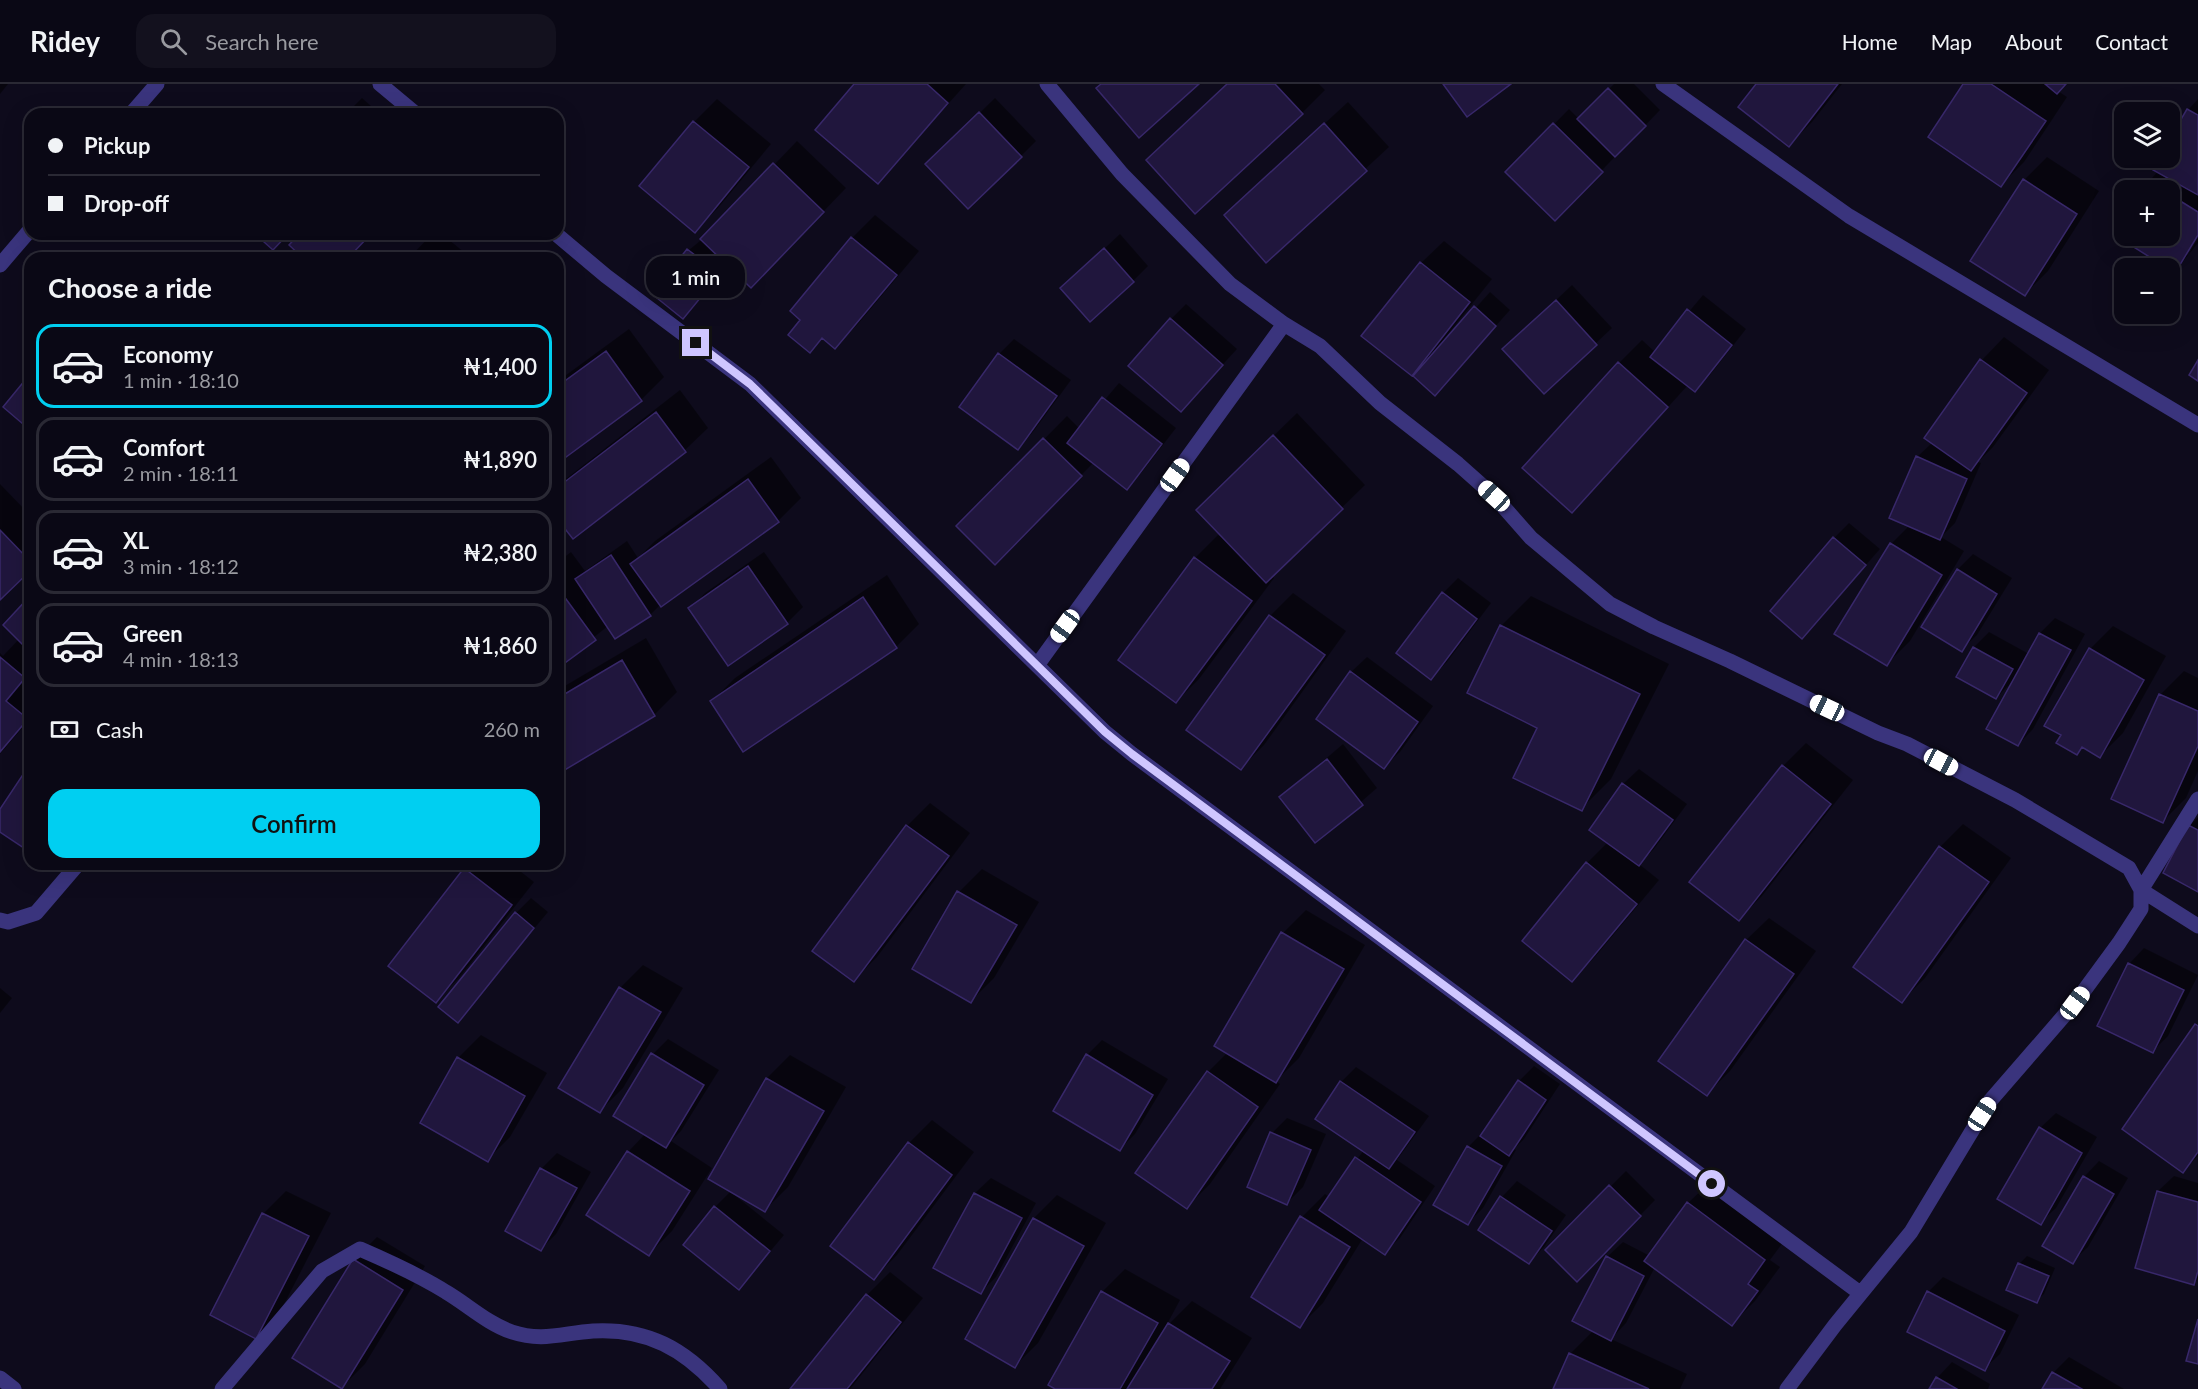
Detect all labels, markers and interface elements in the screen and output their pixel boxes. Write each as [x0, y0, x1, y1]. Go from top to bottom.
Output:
search box [136, 14, 556, 68]
text: Ridey [30, 24, 100, 58]
icon: search [157, 25, 190, 58]
text: Search here [205, 28, 319, 55]
text: Home [1842, 29, 1898, 54]
text: Map [1931, 29, 1972, 54]
text: About [2005, 29, 2062, 54]
text: Contact [2095, 29, 2168, 54]
map controls [2114, 102, 2180, 324]
button: layers [2114, 102, 2180, 168]
text: Pickup [84, 132, 150, 159]
button: + [2114, 180, 2180, 246]
text: Drop-off [84, 190, 169, 217]
callout: 1 min [646, 256, 746, 298]
button: − [2114, 258, 2180, 324]
text: 1 min [671, 265, 720, 289]
text: Choose a ride [48, 271, 212, 304]
route end [682, 329, 709, 356]
icon: car [51, 339, 105, 393]
text: Economy [123, 341, 213, 368]
text: ₦1,400 [463, 353, 537, 380]
text: 1 min · 18:10 [123, 368, 239, 392]
icon: car [51, 432, 105, 486]
text: Comfort [123, 434, 205, 461]
text: ₦1,890 [463, 446, 537, 473]
car [1157, 455, 1193, 495]
text: 2 min · 18:11 [123, 461, 239, 485]
car [1475, 477, 1513, 515]
icon: car [51, 525, 105, 579]
text: XL [123, 527, 149, 554]
text: ₦2,380 [463, 539, 537, 566]
text: 3 min · 18:12 [123, 554, 239, 578]
car [1047, 606, 1083, 646]
icon: car [51, 618, 105, 672]
text: Green [123, 620, 183, 647]
text: ₦1,860 [463, 632, 537, 659]
text: 4 min · 18:13 [123, 647, 239, 671]
car [1807, 692, 1847, 724]
icon: cash [48, 713, 81, 746]
text: Cash [96, 716, 143, 743]
text: 260 m [484, 717, 540, 741]
car [1921, 746, 1961, 778]
button: Confirm [48, 789, 540, 858]
car [2057, 983, 2093, 1023]
car [1965, 1094, 1999, 1134]
route start [1698, 1170, 1725, 1197]

